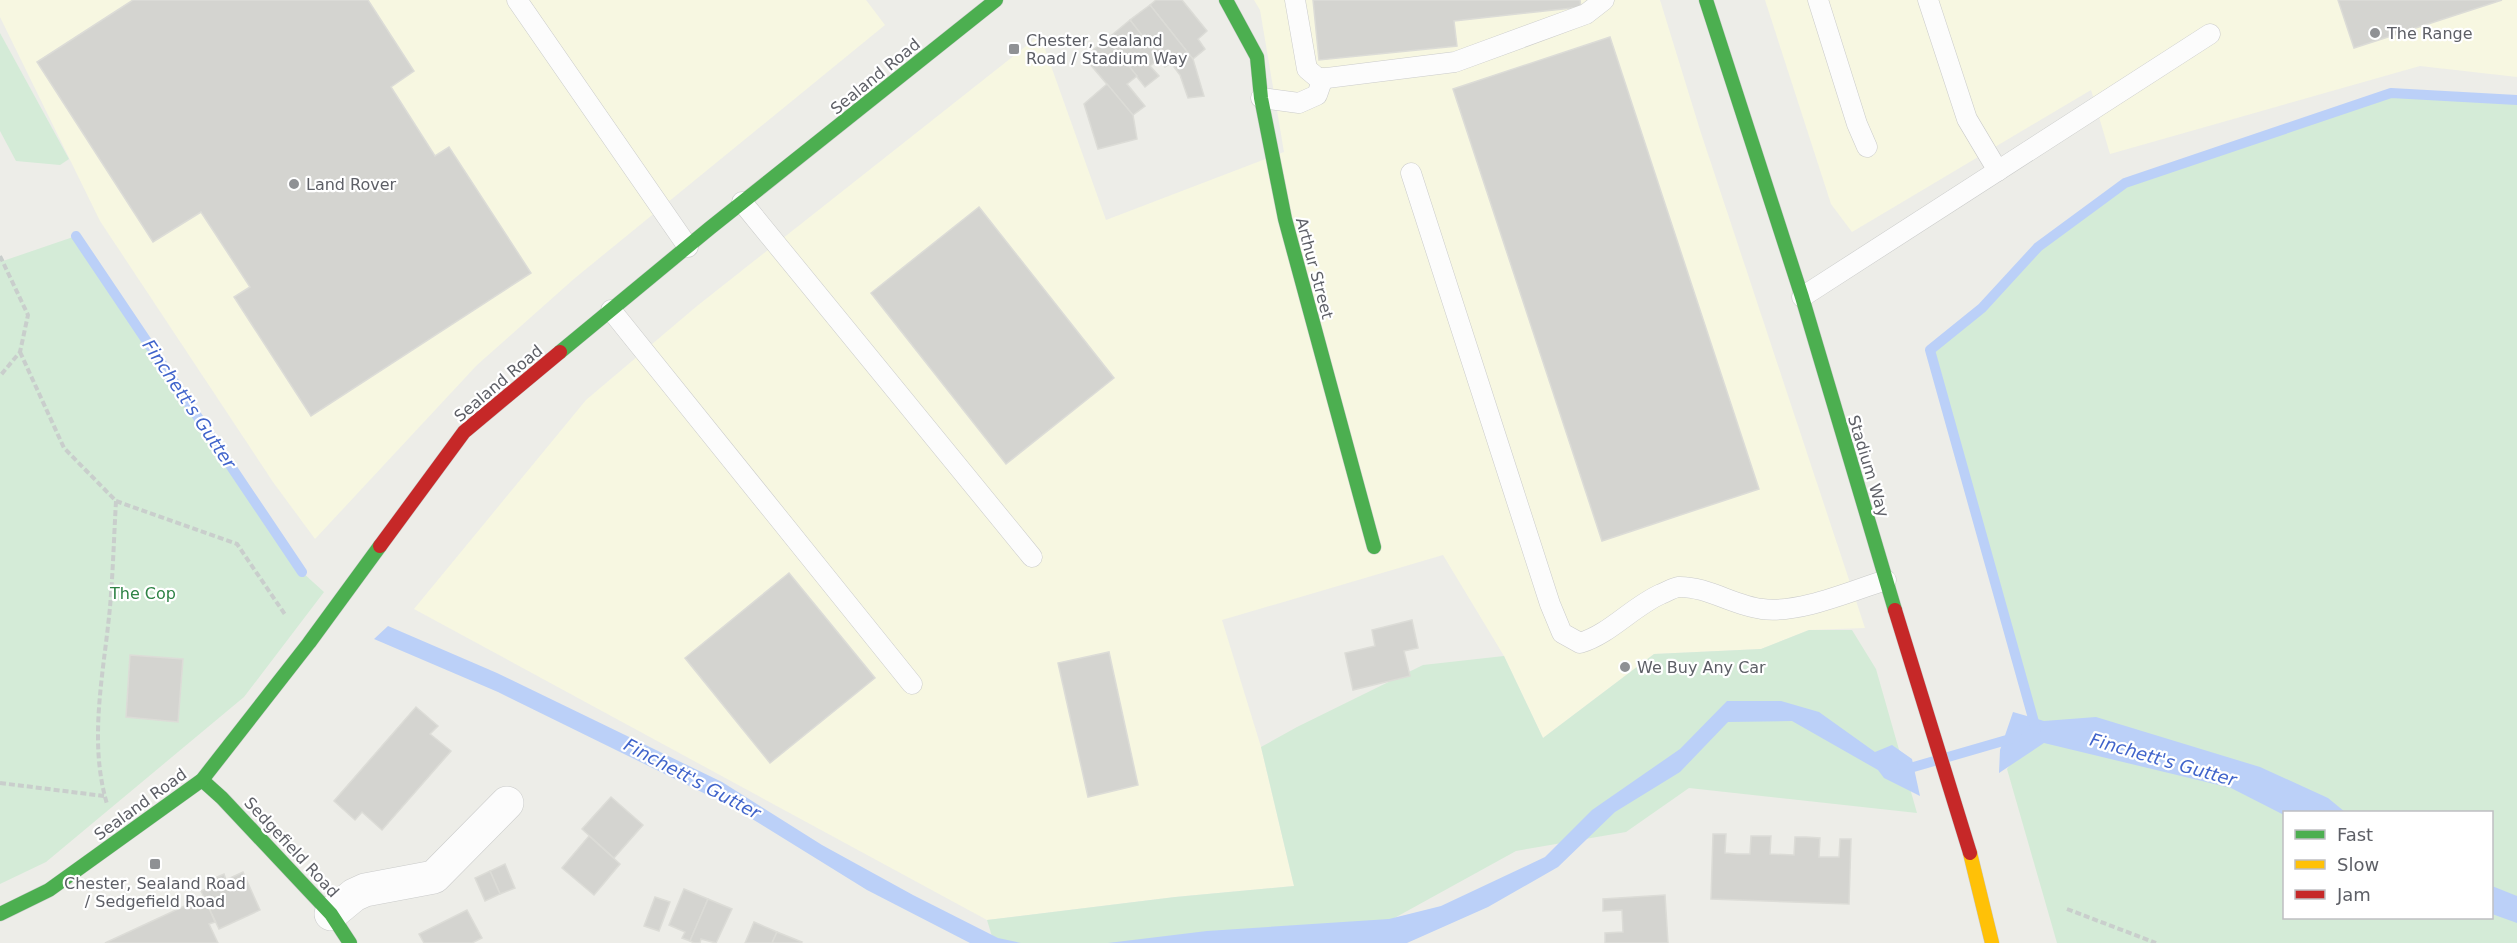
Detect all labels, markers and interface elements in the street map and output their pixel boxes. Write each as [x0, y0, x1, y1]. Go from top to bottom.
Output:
place label: The Range [2386, 24, 2473, 43]
marker: The Range [2368, 26, 2382, 40]
place label: Chester, Sealand Road / Stadium Way [1026, 31, 1187, 68]
street label: Sealand Road [827, 35, 924, 118]
marker: Chester, Sealand Road / Stadium Way [1007, 42, 1021, 56]
place label: Land Rover [306, 175, 397, 194]
marker: Land Rover [287, 177, 301, 191]
street label: Arthur Street [1292, 215, 1337, 321]
water label: Finchett's Gutter [138, 335, 241, 474]
street label: Sealand Road [450, 341, 546, 426]
street label: Stadium Way [1844, 413, 1893, 519]
park label: The Cop [109, 584, 176, 603]
place label: We Buy Any Car [1637, 658, 1766, 677]
marker: We Buy Any Car [1618, 660, 1632, 674]
water label: Finchett's Gutter [2088, 729, 2240, 791]
water label: Finchett's Gutter [621, 734, 765, 824]
street label: Sealand Road [90, 765, 190, 844]
street label: Sedgefield Road [240, 793, 343, 901]
legend [2283, 811, 2493, 919]
text: Fast [2337, 824, 2373, 845]
text: Slow [2337, 854, 2379, 875]
marker: Chester, Sealand Road / Sedgefield Road [148, 857, 162, 871]
place label: Chester, Sealand Road / Sedgefield Road [64, 874, 246, 911]
text: Jam [2336, 884, 2371, 905]

